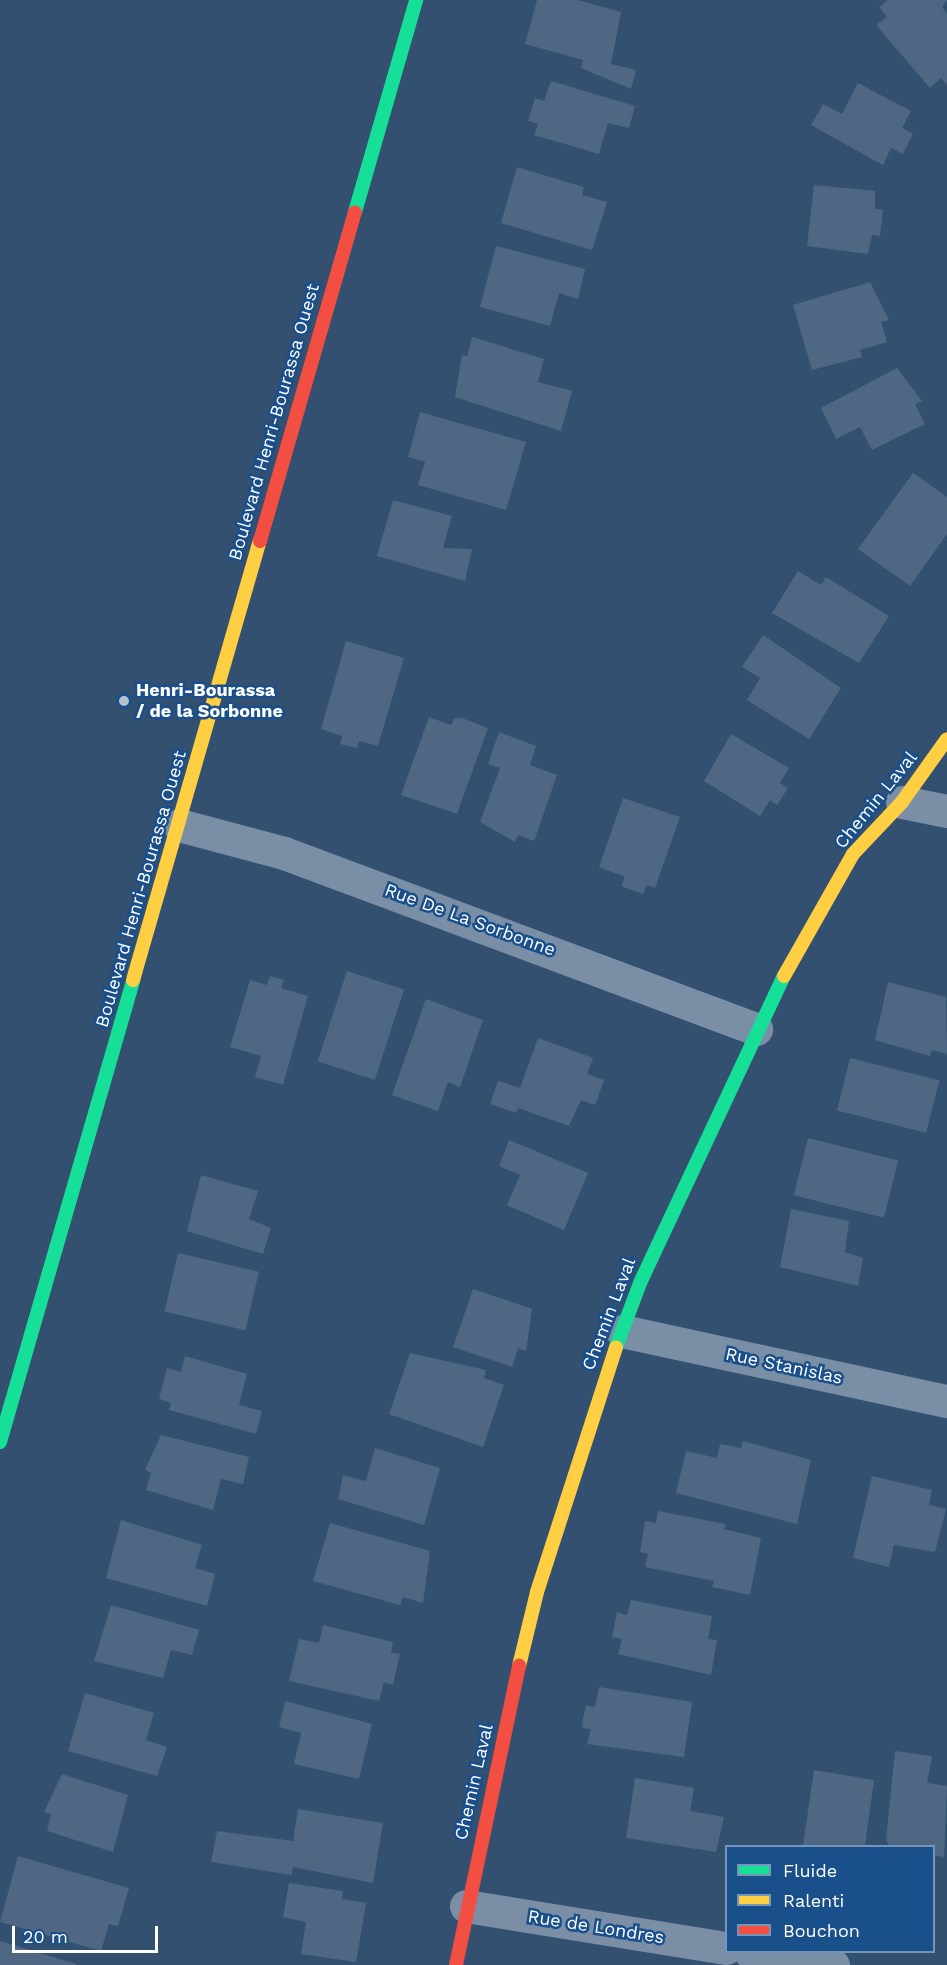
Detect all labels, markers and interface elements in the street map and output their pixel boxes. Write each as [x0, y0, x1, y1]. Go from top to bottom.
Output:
street label: Boulevard Henri-Bourassa Ouest [224, 281, 324, 563]
place label: Henri-Bourassa / de la Sorbonne [136, 680, 283, 722]
marker: Henri-Bourassa / de la Sorbonne [117, 694, 131, 708]
street label: Chemin Laval [830, 747, 922, 853]
street label: Boulevard Henri-Bourassa Ouest [91, 748, 191, 1030]
street label: Rue De La Sorbonne [382, 879, 558, 961]
street label: Chemin Laval [578, 1255, 640, 1373]
street label: Rue Stanislas [723, 1343, 845, 1389]
street label: Chemin Laval [450, 1722, 498, 1842]
legend [725, 1845, 935, 1953]
text: Fluide [783, 1860, 837, 1881]
text: Ralenti [783, 1890, 844, 1911]
street label: Rue de Londres [526, 1906, 666, 1948]
scale bar [15, 1914, 160, 1952]
text: Bouchon [783, 1920, 860, 1941]
text: 20 m [23, 1926, 68, 1947]

